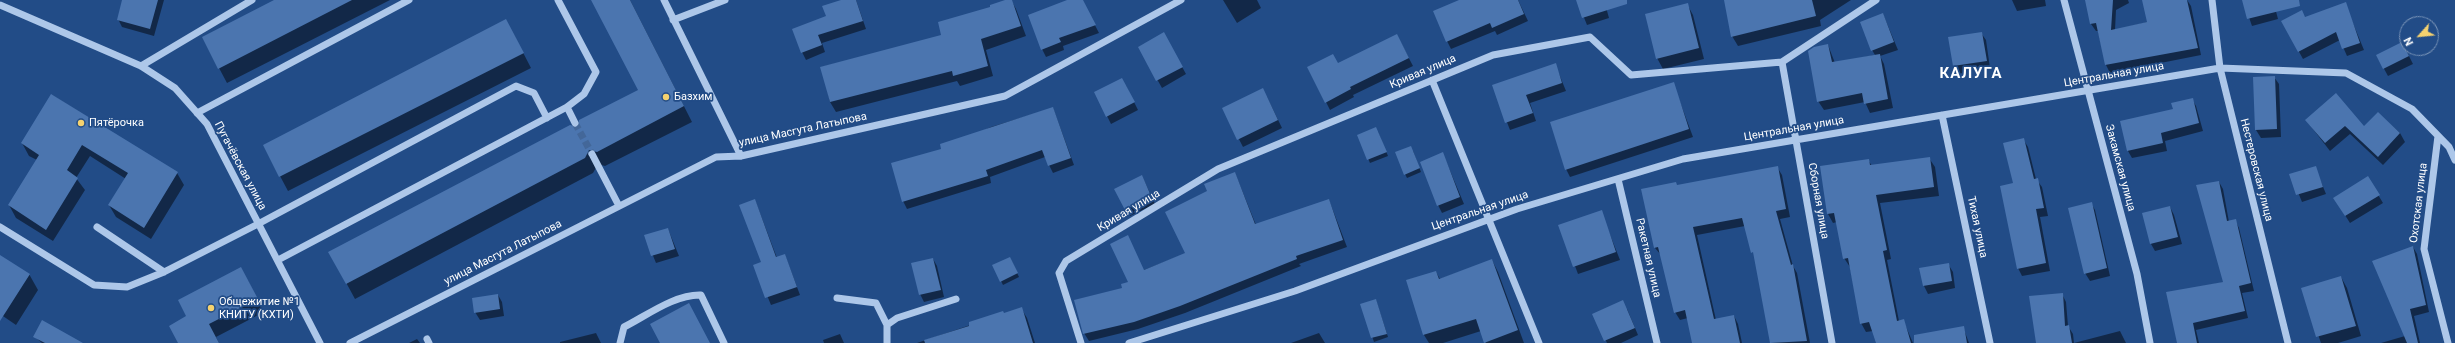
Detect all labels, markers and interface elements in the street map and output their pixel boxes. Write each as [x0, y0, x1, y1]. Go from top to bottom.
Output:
north arrow [2399, 16, 2439, 56]
text: N [2401, 35, 2416, 48]
street label: Кривая улица [1388, 52, 1458, 92]
street label: Центральная улица [2063, 60, 2165, 90]
district label: КАЛУГА [1940, 65, 2002, 83]
place label: Базхим [674, 90, 712, 104]
marker: Базхим [661, 92, 671, 102]
street label: улица Масгута Латыпова [738, 110, 868, 150]
street label: Центральная улица [1743, 114, 1845, 144]
place label: Пятёрочка [89, 116, 144, 130]
street label: Нестеровская улица [2237, 117, 2275, 223]
marker: Пятёрочка [76, 118, 86, 128]
street label: Пугачёвская улица [211, 119, 269, 213]
street label: Закамская улица [2102, 123, 2138, 213]
street label: Сборная улица [1805, 162, 1831, 240]
street label: Охотская улица [2408, 162, 2430, 244]
street label: Кривая улица [1095, 187, 1163, 235]
street label: Центральная улица [1430, 188, 1530, 234]
street label: Тихая улица [1964, 195, 1990, 259]
street label: Ракетная улица [1632, 217, 1664, 299]
street label: улица Масгута Латыпова [442, 218, 564, 288]
place label: Общежитие №1 КНИТУ (КХТИ) [219, 295, 300, 321]
marker: Общежитие №1 КНИТУ (КХТИ) [206, 303, 216, 313]

